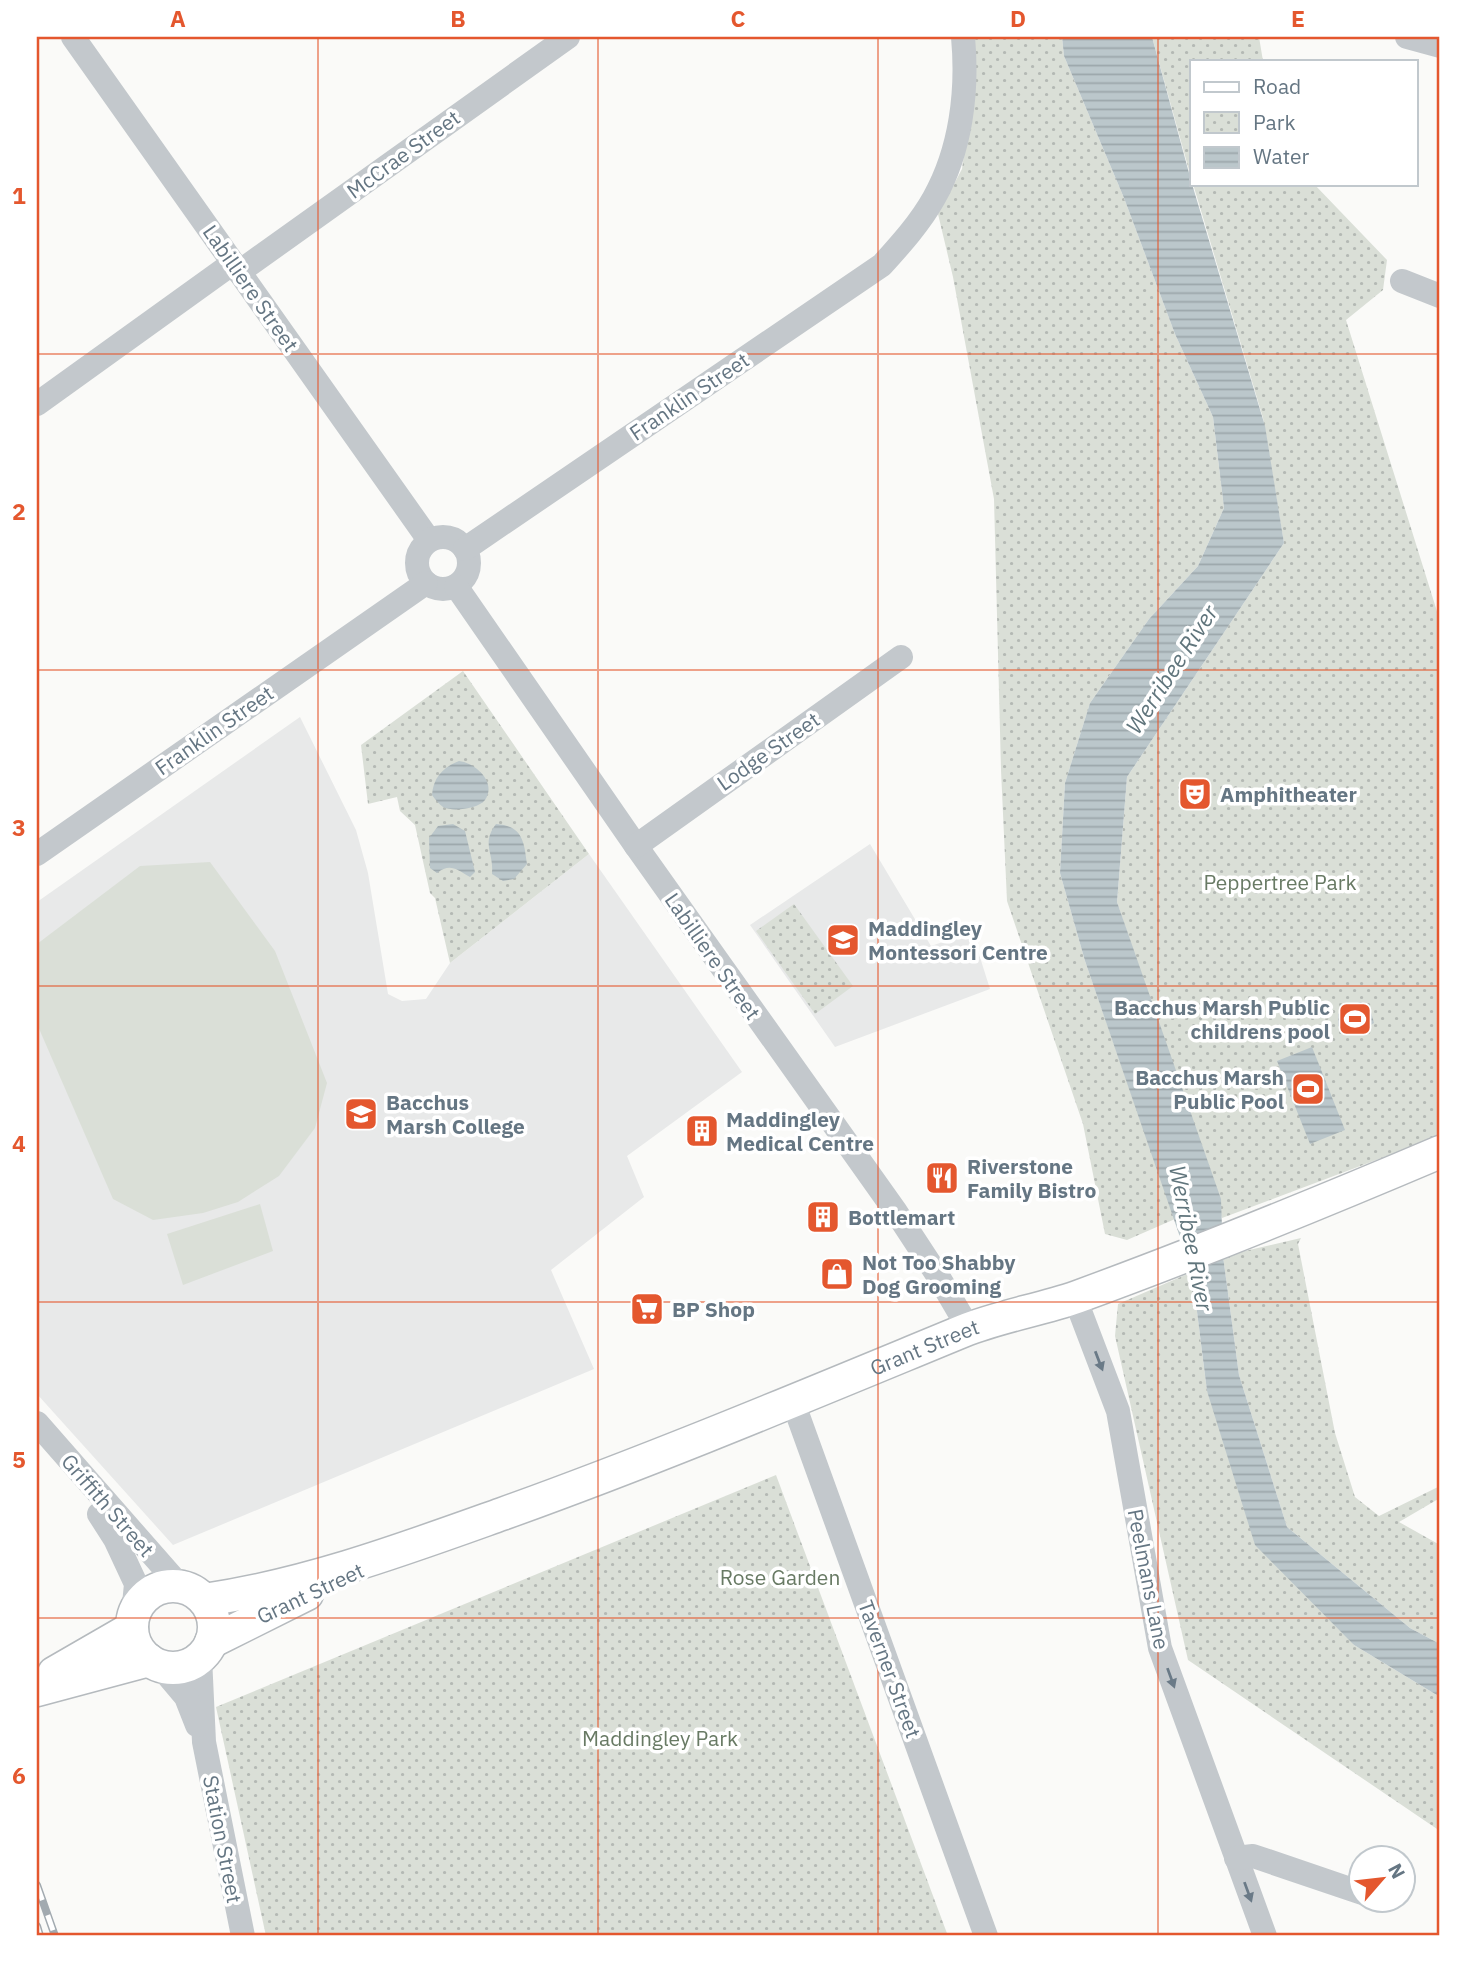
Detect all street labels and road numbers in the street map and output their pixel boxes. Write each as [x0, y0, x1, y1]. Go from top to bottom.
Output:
street label: McCrae Street [341, 103, 465, 205]
street label: Labilliere Street [197, 219, 305, 357]
street label: Franklin Street [624, 346, 754, 446]
street label: Franklin Street [149, 679, 279, 781]
street label: Lodge Street [711, 705, 825, 797]
street label: Labilliere Street [659, 887, 767, 1025]
street label: Grant Street [866, 1312, 983, 1382]
street label: Griffith Street [55, 1447, 161, 1563]
street label: Peelmans Lane [1122, 1506, 1176, 1652]
street label: Grant Street [252, 1556, 368, 1630]
street label: Taverner Street [852, 1596, 928, 1742]
street label: Station Street [197, 1773, 249, 1905]

